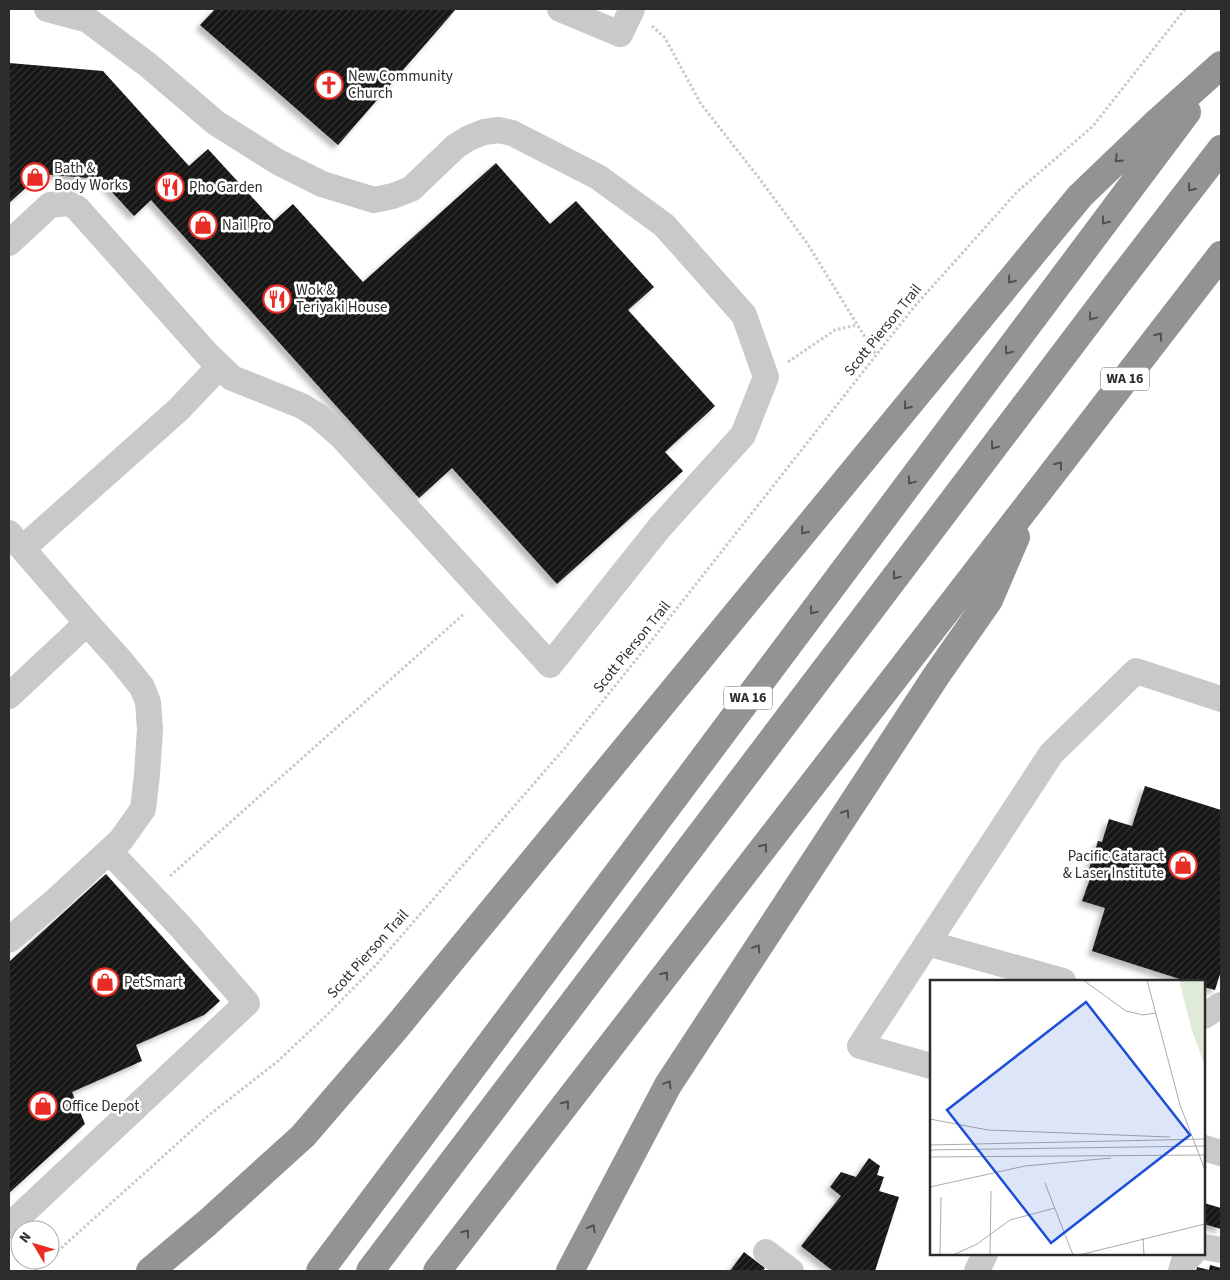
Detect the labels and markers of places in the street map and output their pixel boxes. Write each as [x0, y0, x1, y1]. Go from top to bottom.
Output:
place label: New Community Church [348, 66, 453, 104]
church icon: New Community Church [314, 70, 344, 100]
place label: Bath & Body Works [54, 158, 128, 196]
shop icon: Bath & Body Works [20, 162, 50, 192]
restaurant icon: Pho Garden [155, 172, 185, 202]
place label: Pho Garden [189, 177, 263, 198]
shop icon: Nail Pro [188, 210, 218, 240]
place label: Nail Pro [222, 215, 271, 236]
place label: Wok & Teriyaki House [296, 280, 388, 318]
restaurant icon: Wok & Teriyaki House [262, 284, 292, 314]
place label: Pacific Cataract & Laser Institute [1063, 846, 1164, 884]
shop icon: Pacific Cataract & Laser Institute [1168, 850, 1198, 880]
shop icon: PetSmart [90, 967, 120, 997]
place label: PetSmart [124, 972, 183, 993]
shop icon: Office Depot [28, 1091, 58, 1121]
place label: Office Depot [62, 1096, 139, 1117]

